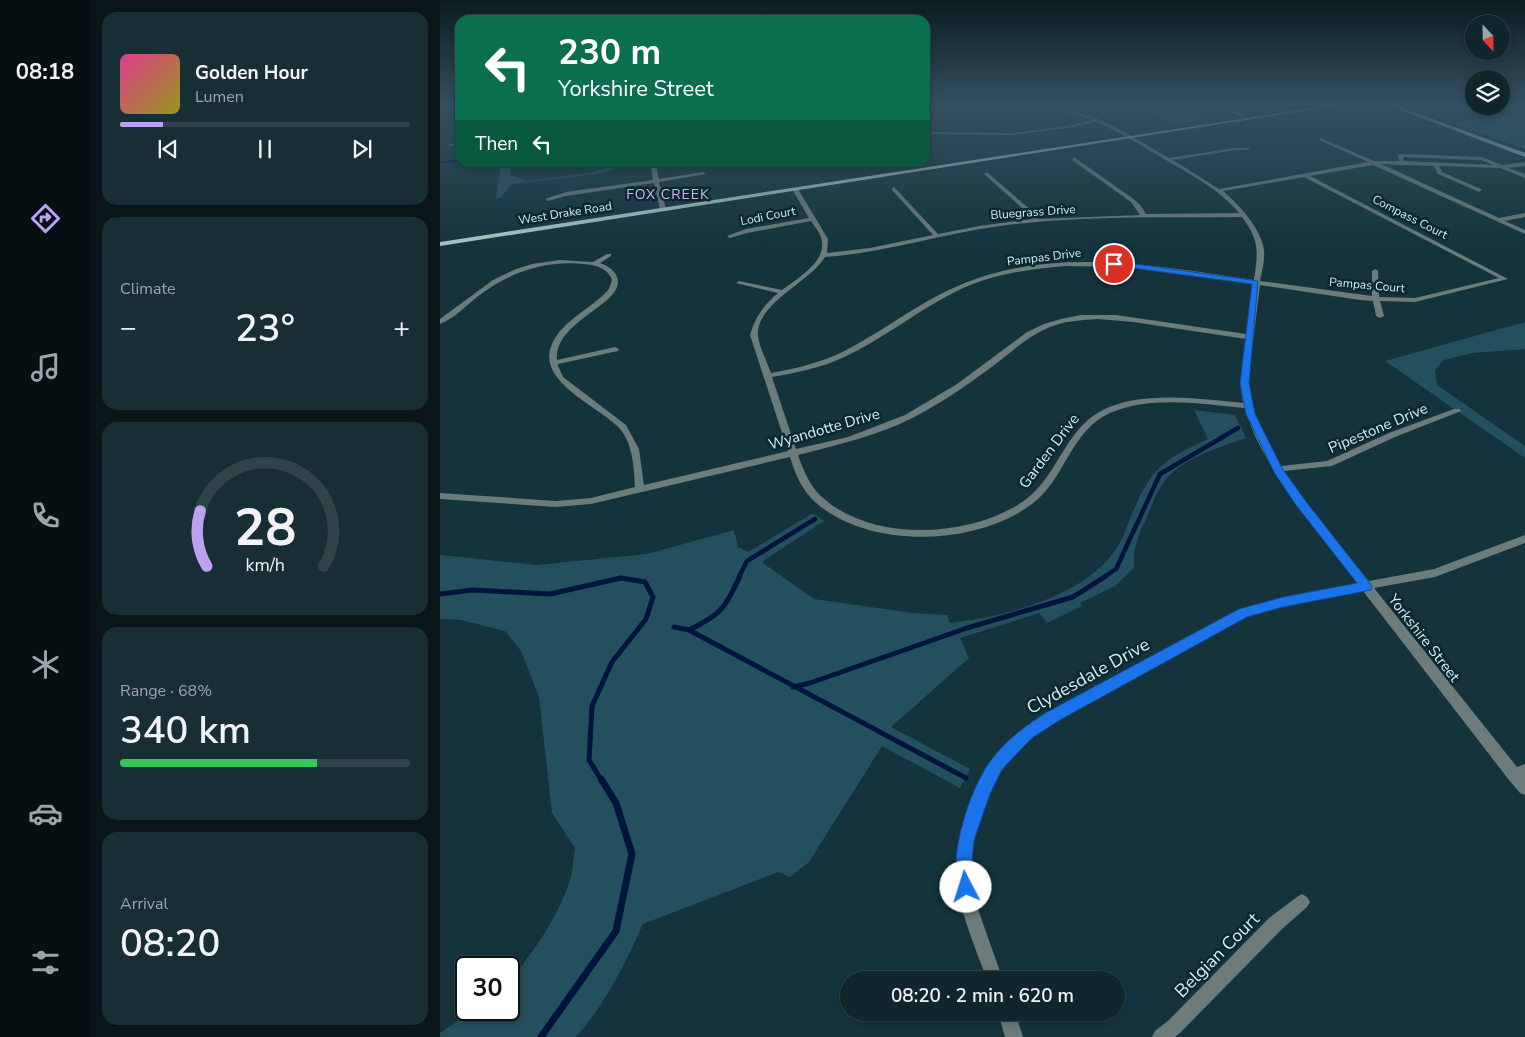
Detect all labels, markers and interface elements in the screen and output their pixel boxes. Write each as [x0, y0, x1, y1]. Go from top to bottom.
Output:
north arrow [1465, 15, 1510, 60]
map controls [1465, 15, 1510, 115]
text: 230 m [558, 29, 661, 76]
icon: left [475, 35, 540, 100]
text: 08:18 [16, 57, 74, 87]
text: Golden Hour [195, 60, 308, 86]
button: layers [1465, 70, 1510, 115]
text: Yorkshire Street [558, 74, 714, 104]
text: Lumen [195, 86, 244, 108]
icon: left [528, 130, 556, 158]
text: Then [475, 131, 518, 157]
icon: previous [154, 135, 182, 163]
icon: pause [251, 135, 279, 163]
icon: next [348, 135, 376, 163]
district label: FOX CREEK [626, 185, 710, 204]
street label: Compass Court [1370, 191, 1451, 243]
street label: West Drake Road [517, 198, 613, 228]
icon: directions [28, 201, 63, 236]
street label: Bluegrass Drive [990, 201, 1076, 223]
street label: Lodi Court [739, 203, 798, 229]
pin [1093, 243, 1135, 285]
street label: Pampas Drive [1006, 245, 1082, 269]
icon: arrive [1100, 250, 1128, 278]
street label: Pampas Court [1328, 274, 1406, 296]
text: Climate [120, 278, 175, 300]
text: 23° [235, 303, 295, 354]
text: − [120, 309, 137, 347]
text: + [393, 309, 410, 347]
icon: music [28, 350, 63, 385]
street label: Pipestone Drive [1325, 398, 1431, 458]
street label: Wyandotte Drive [766, 404, 882, 454]
street label: Garden Drive [1014, 410, 1084, 492]
text: 28 [234, 492, 296, 563]
icon: phone [28, 498, 63, 533]
text: km/h [245, 553, 285, 577]
street label: Yorkshire Street [1383, 589, 1465, 687]
street label: Clydesdale Drive [1022, 632, 1154, 720]
icon: climate [28, 647, 63, 682]
text: Range · 68% [120, 680, 212, 702]
text: 340 km [120, 705, 251, 756]
icon: car [28, 796, 63, 831]
position arrow [939, 860, 991, 912]
text: Arrival [120, 893, 168, 915]
street label: Belgian Court [1169, 907, 1265, 1003]
text: 08:20 [120, 918, 220, 969]
icon: filters [28, 945, 63, 980]
speed limit sign: 30 [455, 956, 520, 1021]
text: 08:20 · 2 min · 620 m [891, 983, 1074, 1009]

